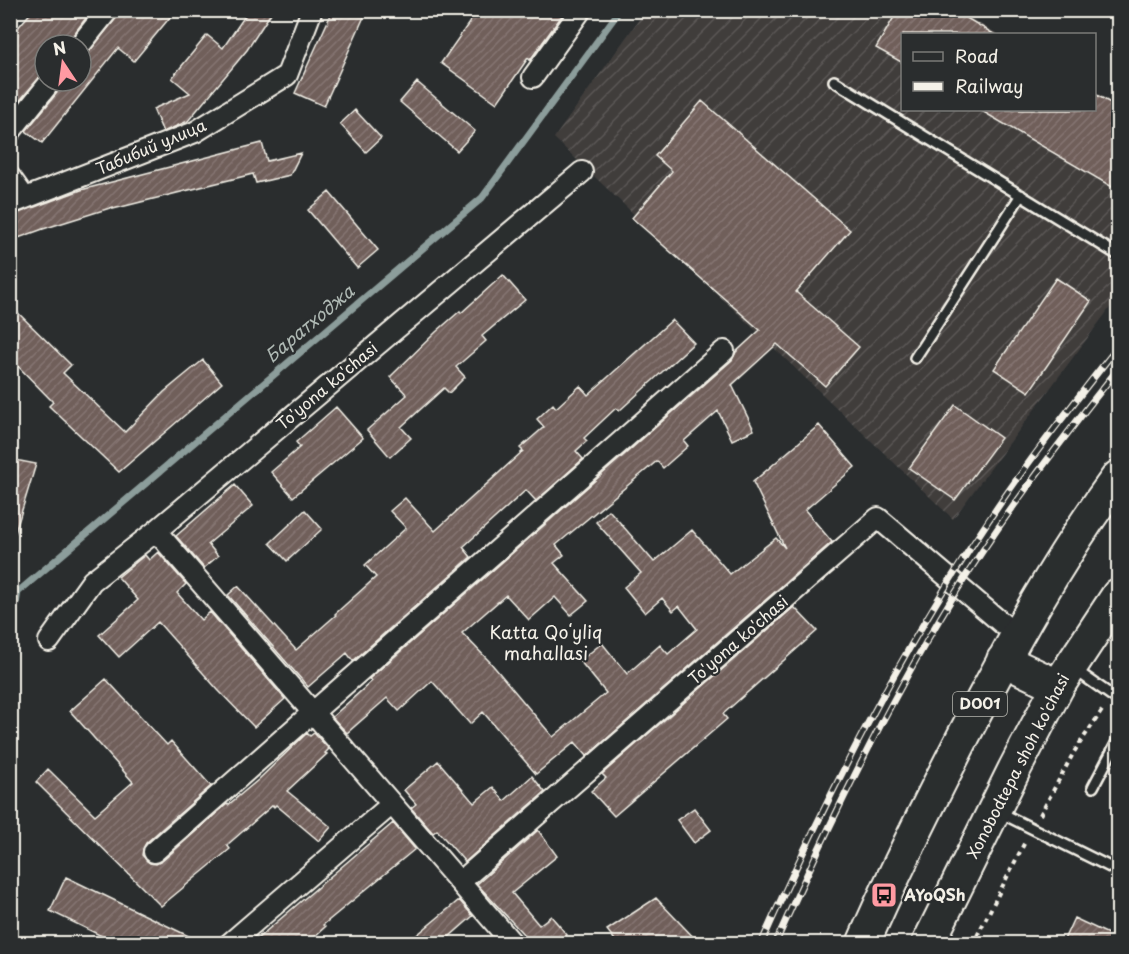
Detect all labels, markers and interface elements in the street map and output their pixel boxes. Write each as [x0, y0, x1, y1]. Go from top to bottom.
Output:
north arrow [33, 33, 93, 93]
legend [901, 33, 1096, 111]
text: N [51, 34, 68, 61]
text: Road [955, 42, 999, 69]
text: Railway [955, 72, 1023, 99]
street label: Табибий улица [92, 112, 209, 180]
water label: Баратходжа [259, 277, 360, 368]
street label: To'yona ko'chasi [270, 336, 382, 435]
street label: To'yona ko'chasi [682, 589, 793, 690]
district label: Katta Qoʻyliq mahallasi [490, 618, 602, 666]
street label: Xonobodtepa shoh ko'chasi [960, 669, 1074, 862]
road number: D001 [953, 692, 1007, 716]
bus stop icon: AYoQSh [869, 880, 899, 910]
place label: AYoQSh [903, 882, 966, 906]

